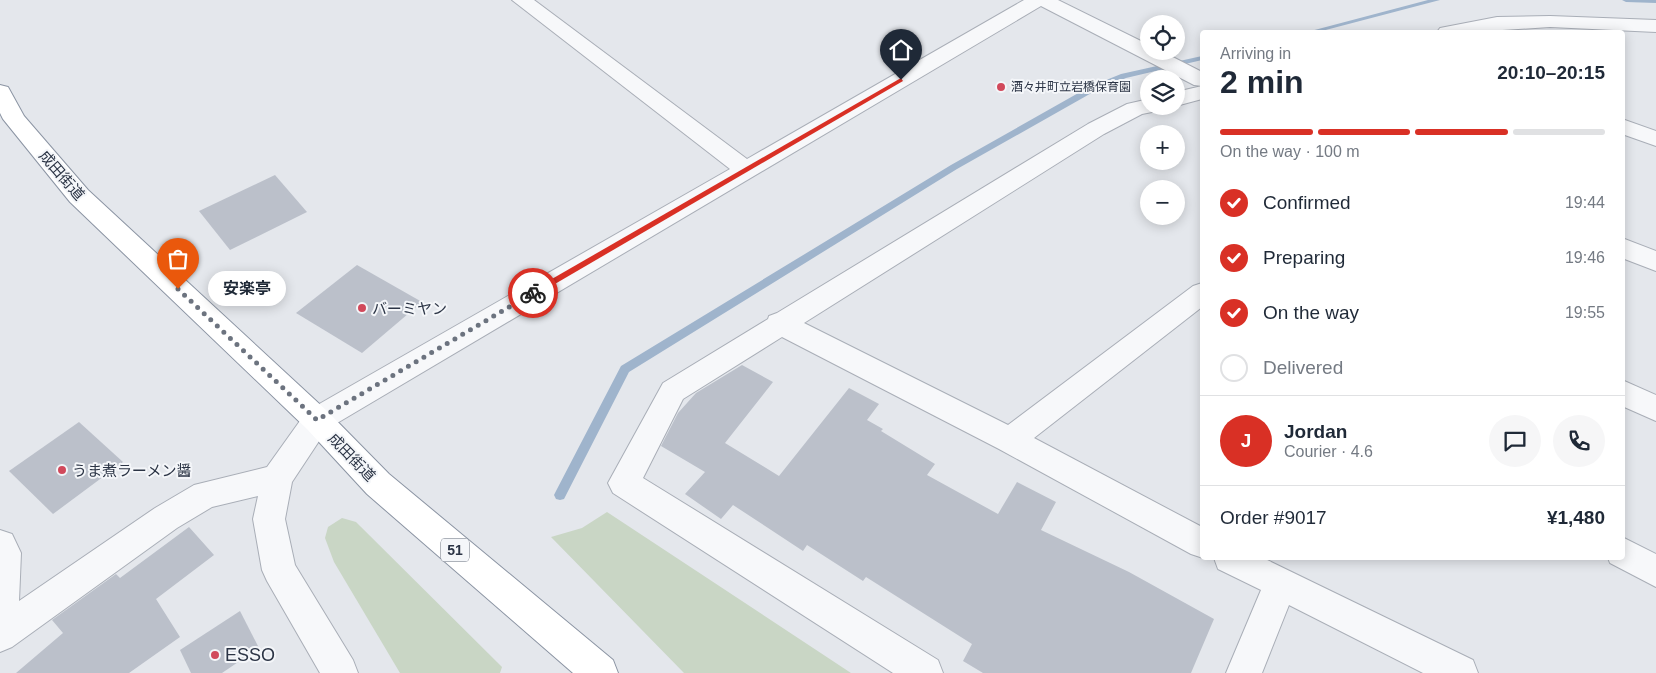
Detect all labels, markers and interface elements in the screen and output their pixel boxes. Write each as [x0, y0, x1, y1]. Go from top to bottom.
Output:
map controls [1140, 15, 1185, 225]
button: locate [1140, 15, 1185, 60]
pin [880, 29, 922, 80]
icon: home [887, 36, 915, 64]
text: Arriving in [1220, 45, 1291, 62]
text: 20:10–20:15 [1497, 62, 1605, 83]
text: 2 min [1220, 64, 1304, 100]
button: layers [1140, 70, 1185, 115]
place label: 酒々井町立岩橋保育園 [1011, 80, 1131, 94]
marker: 酒々井町立岩橋保育園 [995, 81, 1007, 93]
button: + [1140, 125, 1185, 170]
text: On the way · 100 m [1220, 143, 1360, 160]
street label: 成田街道 [36, 147, 88, 203]
button: − [1140, 180, 1185, 225]
icon: check [1220, 189, 1248, 217]
text: Confirmed [1263, 192, 1351, 213]
text: 19:44 [1565, 194, 1605, 211]
pin [157, 238, 199, 289]
icon: check [1220, 244, 1248, 272]
icon: bag [164, 245, 192, 273]
text: Preparing [1263, 247, 1345, 268]
text: 19:46 [1565, 249, 1605, 266]
courier [508, 268, 558, 318]
callout: 安楽亭 [208, 272, 286, 306]
icon: bike [519, 279, 547, 307]
text: 安楽亭 [223, 280, 271, 297]
icon: check [1220, 299, 1248, 327]
place label: バーミヤン [372, 300, 447, 317]
marker: バーミヤン [356, 302, 368, 314]
text: On the way [1263, 302, 1359, 323]
text: 19:55 [1565, 304, 1605, 321]
text: Delivered [1263, 357, 1343, 378]
button: chat [1489, 415, 1541, 467]
button: phone [1553, 415, 1605, 467]
text: Jordan [1284, 421, 1347, 442]
street label: 成田街道 [325, 430, 379, 484]
text: J [1241, 430, 1251, 451]
text: Courier · 4.6 [1284, 443, 1373, 460]
place label: うま煮ラーメン醤 [72, 462, 191, 479]
marker: うま煮ラーメン醤 [56, 464, 68, 476]
text: Order #9017 [1220, 507, 1327, 528]
text: ¥1,480 [1547, 507, 1605, 528]
road number: 51 [441, 538, 469, 562]
place label: ESSO [225, 645, 275, 665]
marker: ESSO [209, 649, 221, 661]

